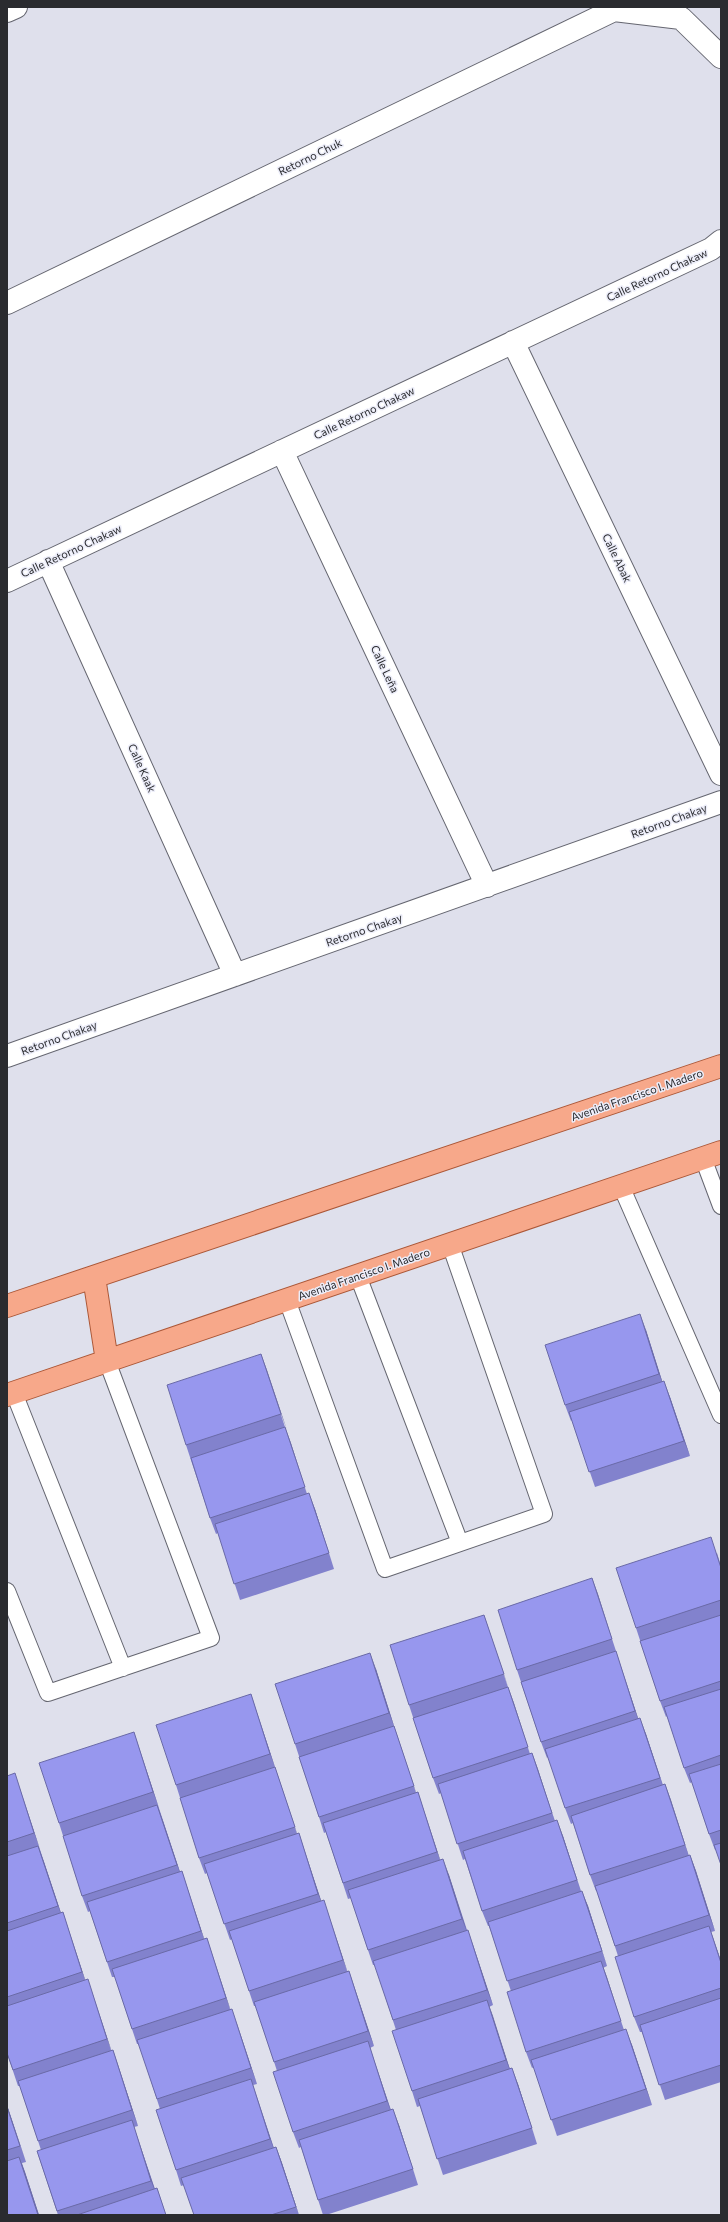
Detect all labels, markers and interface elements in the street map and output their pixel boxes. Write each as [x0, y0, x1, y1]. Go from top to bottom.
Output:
street label: Retorno Chuk [276, 136, 344, 178]
street label: Calle Retorno Chakaw [604, 245, 710, 304]
street label: Calle Retorno Chakaw [311, 383, 417, 442]
street label: Calle Retorno Chakaw [18, 521, 124, 580]
street label: Calle Abak [600, 531, 635, 584]
street label: Calle Leña [369, 643, 402, 695]
street label: Calle Kaak [126, 742, 159, 794]
street label: Retorno Chakay [629, 801, 709, 840]
street label: Retorno Chakay [324, 910, 404, 949]
street label: Retorno Chakay [19, 1018, 99, 1057]
street label: Avenida Francisco I. Madero [569, 1066, 705, 1123]
street label: Avenida Francisco I. Madero [296, 1245, 432, 1302]

